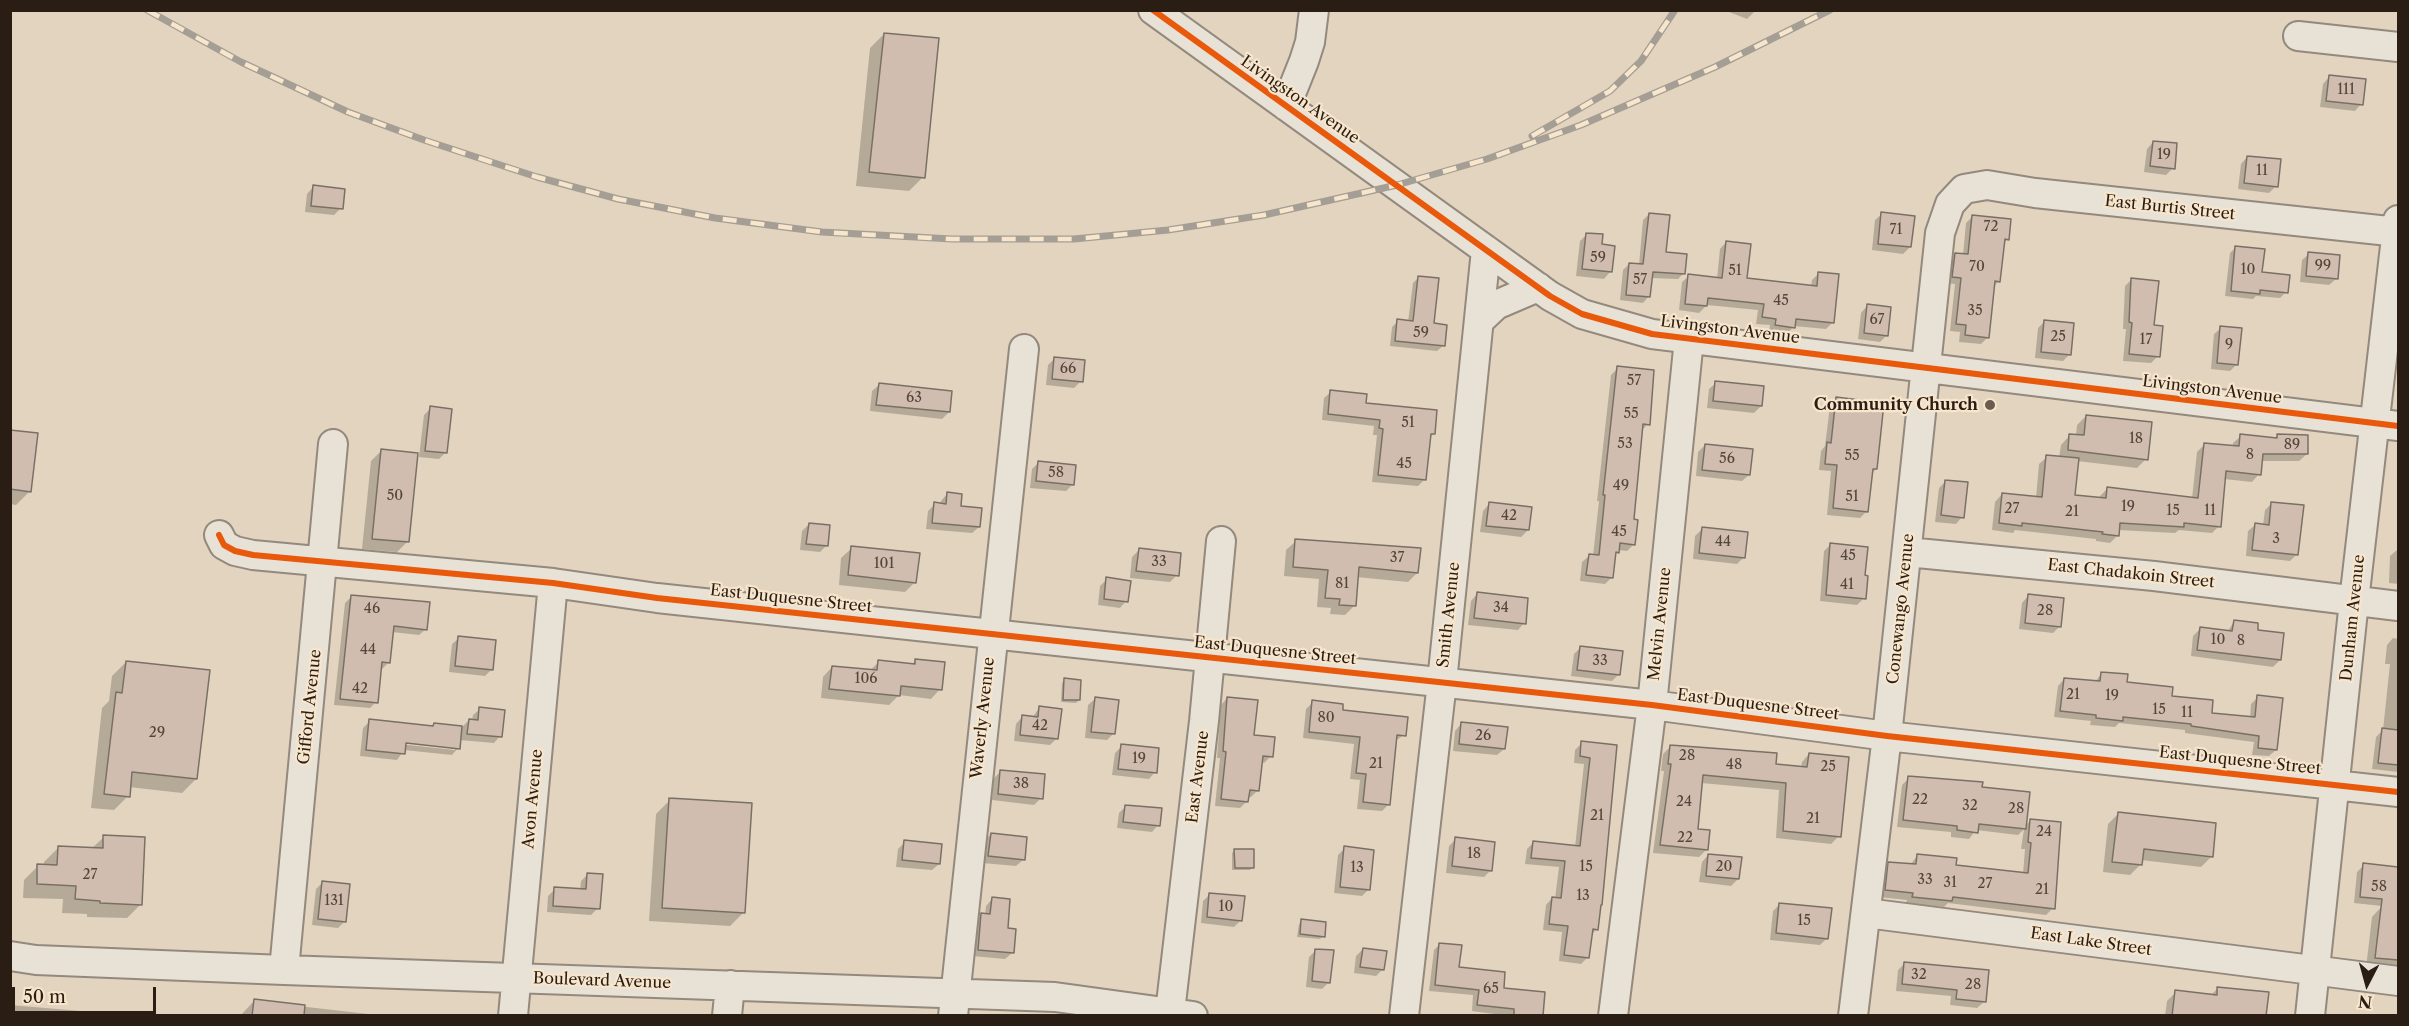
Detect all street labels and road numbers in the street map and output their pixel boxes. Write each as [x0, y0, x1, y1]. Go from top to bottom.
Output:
street label: Livingston Avenue [1237, 52, 1363, 148]
street label: East Burtis Street [2104, 192, 2236, 224]
street label: Livingston Avenue [1659, 312, 1801, 348]
street label: Livingston Avenue [2141, 372, 2283, 408]
street label: Conewango Avenue [1884, 533, 1918, 685]
street label: Dunham Avenue [2337, 554, 2369, 682]
street label: East Chadakoin Street [2046, 556, 2216, 592]
street label: Smith Avenue [1434, 561, 1464, 669]
street label: Melvin Avenue [1644, 566, 1676, 682]
street label: East Duquesne Street [709, 581, 873, 617]
street label: East Duquesne Street [1193, 633, 1357, 669]
street label: Gifford Avenue [294, 648, 326, 766]
street label: Waverly Avenue [967, 656, 999, 780]
street label: East Duquesne Street [1676, 686, 1840, 724]
street label: East Avenue [1183, 730, 1213, 824]
street label: East Duquesne Street [2158, 743, 2322, 779]
street label: Avon Avenue [519, 748, 547, 850]
street label: East Lake Street [2029, 924, 2153, 960]
street label: Boulevard Avenue [533, 969, 671, 993]

